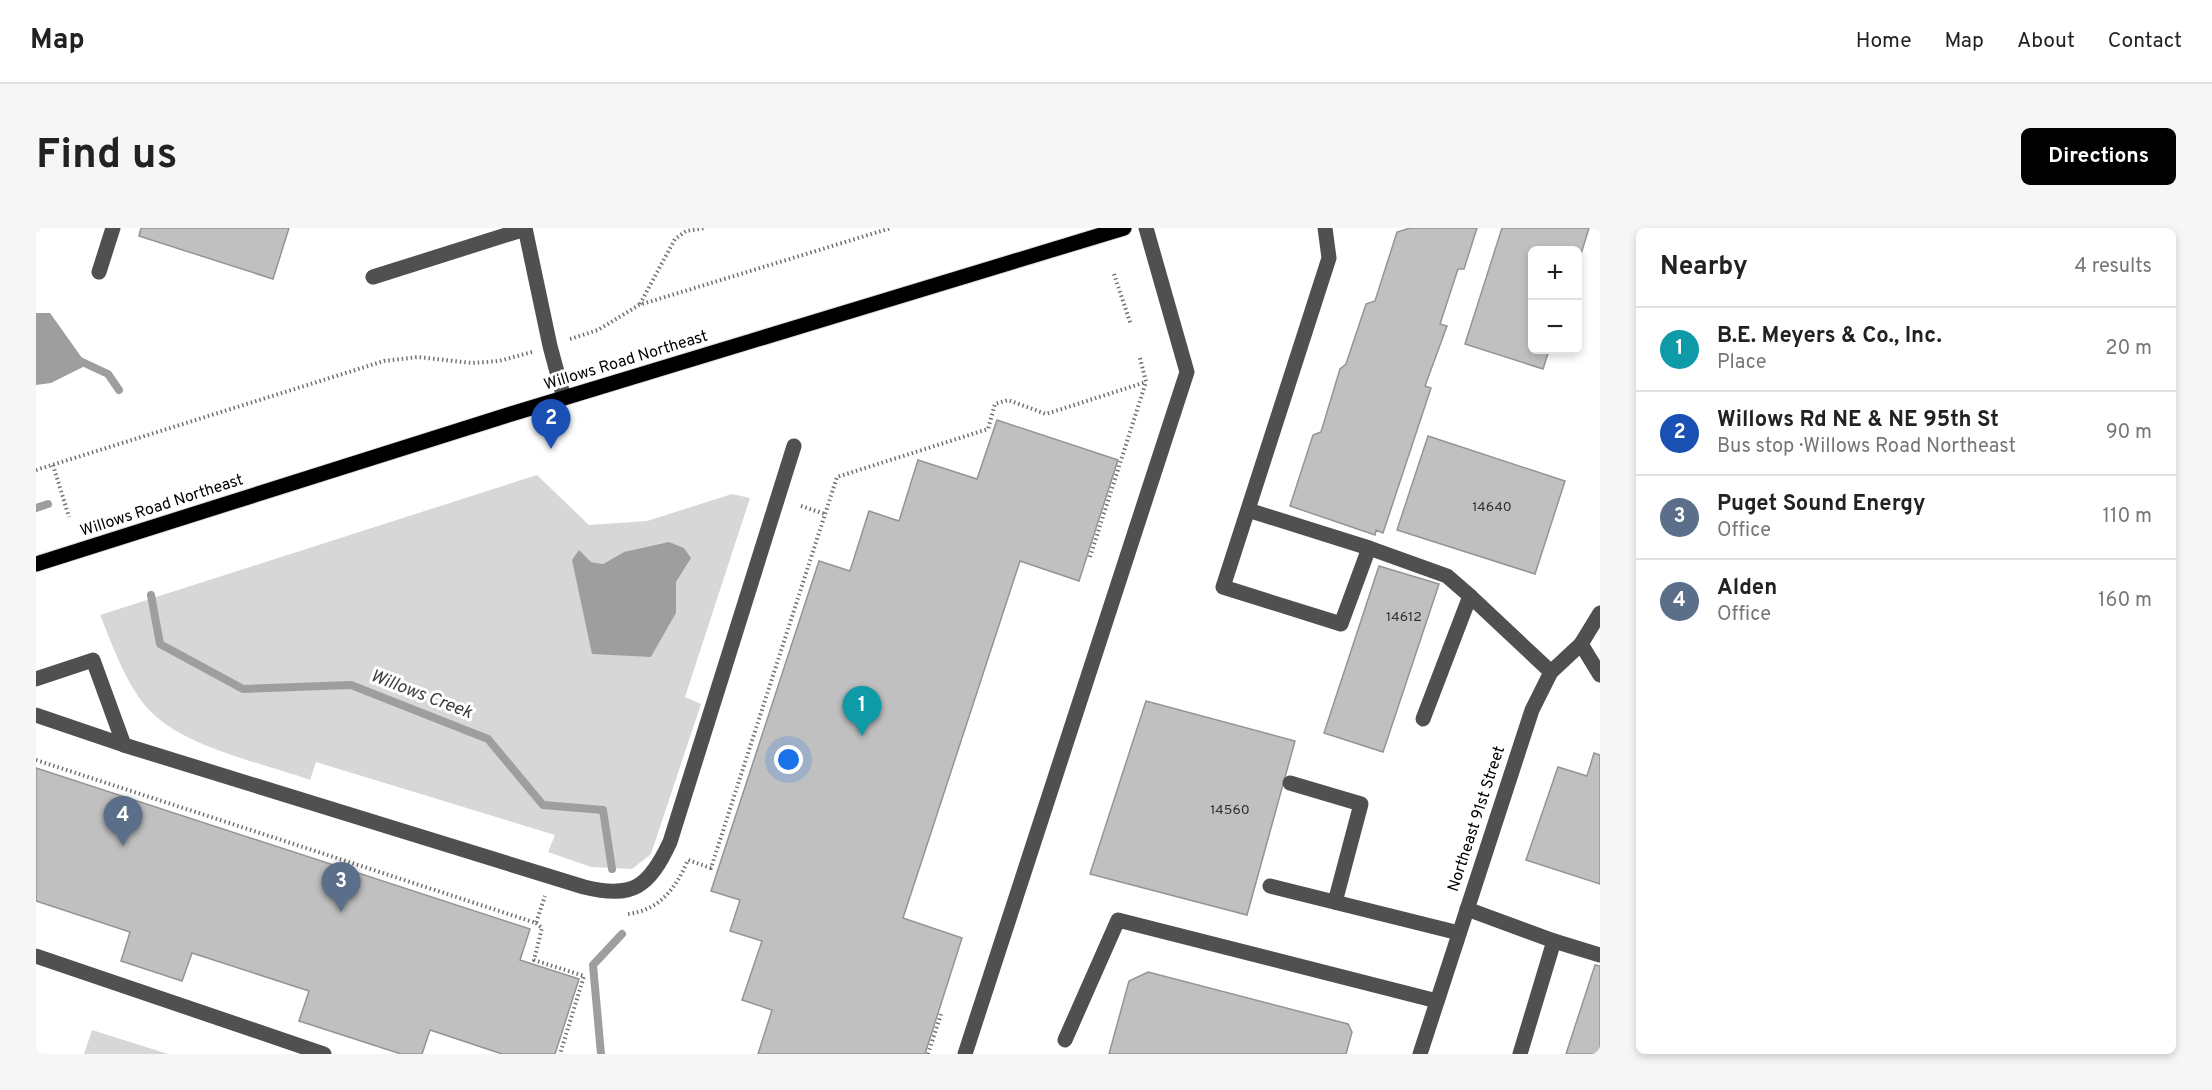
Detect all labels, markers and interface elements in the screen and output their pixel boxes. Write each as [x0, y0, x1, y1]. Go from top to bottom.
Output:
text: Map [30, 23, 85, 59]
text: Home [1856, 28, 1912, 55]
text: Map [1945, 28, 1984, 55]
text: About [2017, 28, 2075, 55]
text: Contact [2108, 28, 2182, 55]
button: Directions [2021, 128, 2176, 185]
text: Find us [36, 130, 177, 183]
map controls [1528, 246, 1582, 354]
button: + [1528, 246, 1582, 300]
text: Nearby [1660, 251, 1748, 284]
text: 4 results [2075, 254, 2152, 280]
button: − [1528, 300, 1582, 354]
text: B.E. Meyers & Co., Inc. [1717, 323, 1942, 350]
street label: Willows Road Northeast [542, 327, 710, 395]
text: 1 [1676, 336, 1684, 362]
text: 20 m [2105, 336, 2152, 362]
text: Place [1717, 350, 1767, 376]
pin: 2 [532, 400, 570, 449]
text: Willows Rd NE & NE 95th St [1717, 407, 1999, 434]
text: 2 [1673, 420, 1686, 446]
text: 90 m [2106, 420, 2152, 446]
text: Bus stop · Willows Road Northeast [1717, 434, 2016, 460]
street label: Willows Road Northeast [78, 470, 246, 542]
text: Puget Sound Energy [1717, 491, 1926, 518]
house number: 14640 [1472, 499, 1512, 516]
text: 3 [1674, 504, 1686, 530]
text: 110 m [2103, 504, 2152, 530]
text: Office [1717, 518, 1771, 544]
text: Alden [1717, 575, 1777, 602]
text: 4 [1673, 588, 1686, 614]
text: 160 m [2098, 588, 2152, 614]
text: Office [1717, 602, 1771, 628]
house number: 14612 [1386, 609, 1422, 626]
water label: Willows Creek [367, 665, 476, 725]
pin: 1 [842, 686, 882, 736]
street label: Northeast 91st Street [1444, 744, 1510, 894]
your location [774, 745, 803, 774]
pin: 4 [104, 796, 142, 846]
house number: 14560 [1210, 802, 1250, 819]
pin: 3 [322, 862, 360, 912]

